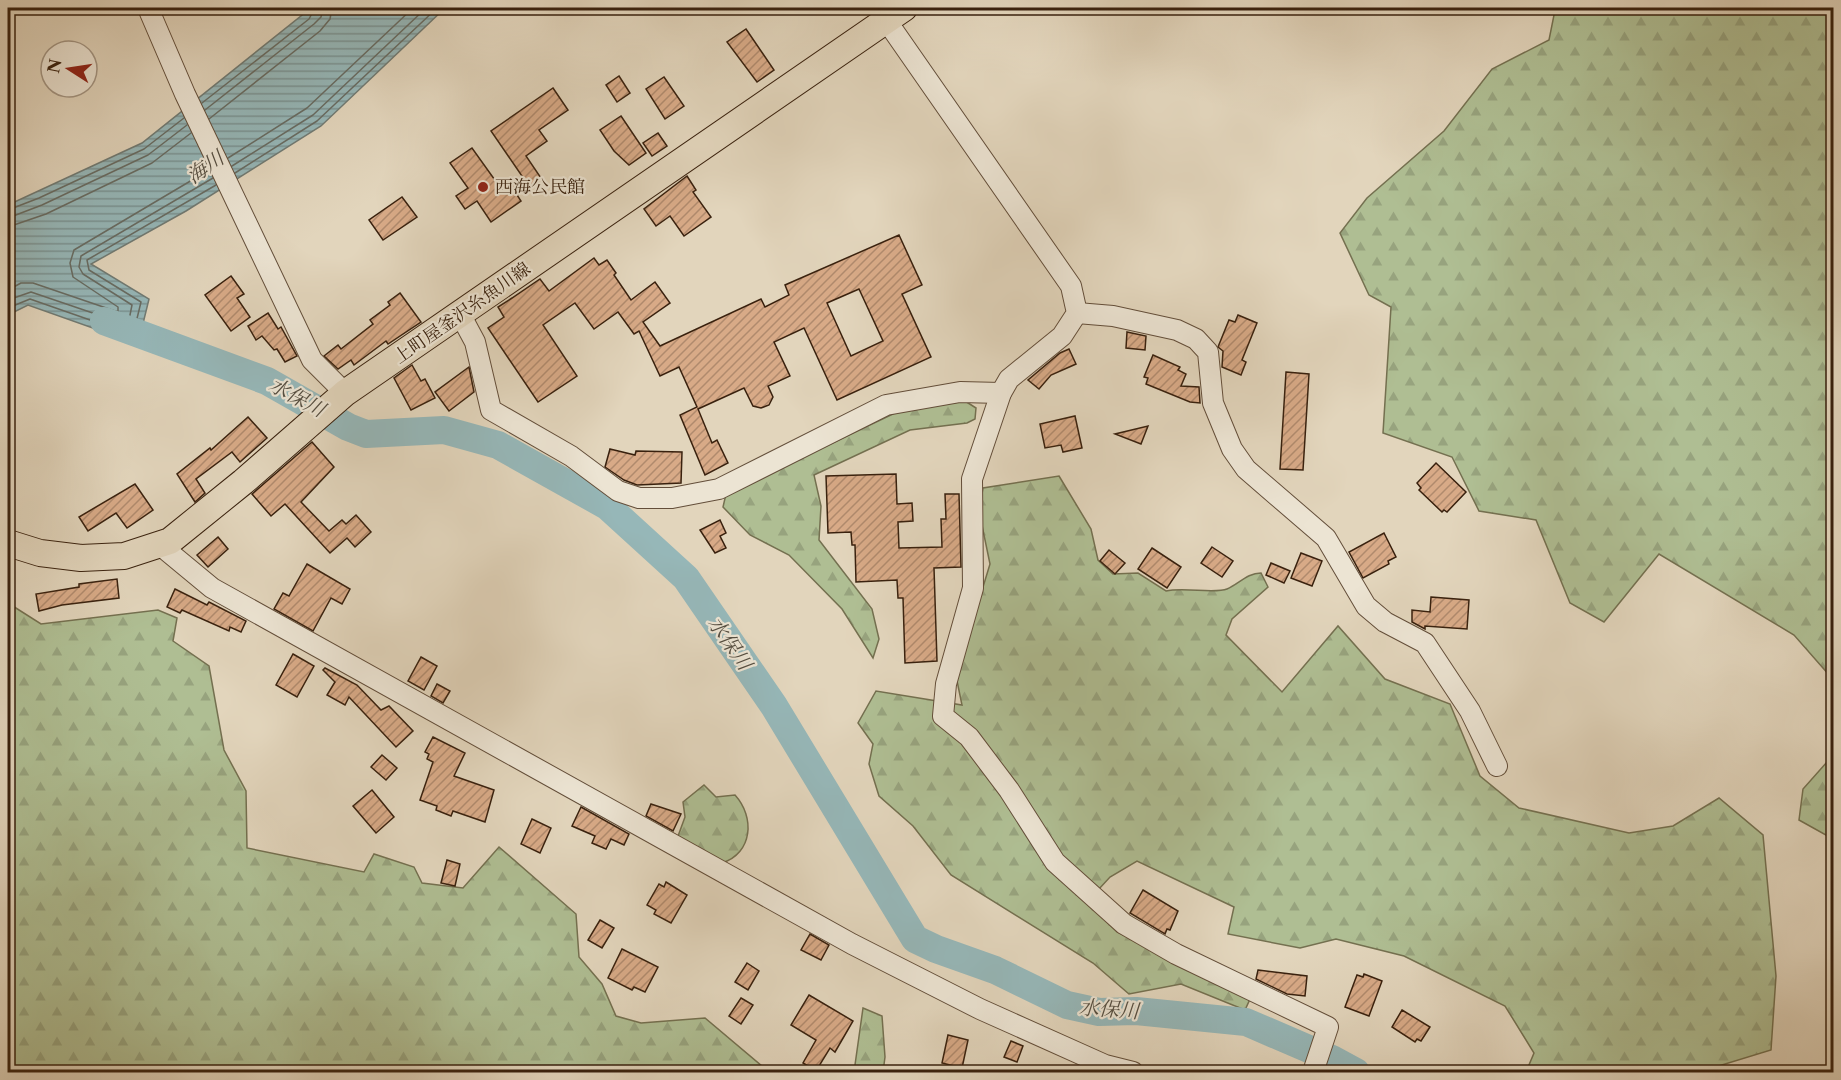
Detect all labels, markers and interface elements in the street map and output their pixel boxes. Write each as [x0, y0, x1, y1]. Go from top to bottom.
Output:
north arrow [39, 39, 99, 99]
text: N [43, 57, 66, 75]
water label: 海川 [182, 145, 230, 188]
place label: 西海公民館 [495, 176, 585, 198]
marker: 西海公民館 [476, 180, 490, 194]
street label: 上町屋釜沢糸魚川線 [389, 258, 535, 368]
water label: 水保川 [265, 372, 331, 423]
water label: 水保川 [703, 612, 758, 676]
water label: 水保川 [1078, 995, 1142, 1023]

